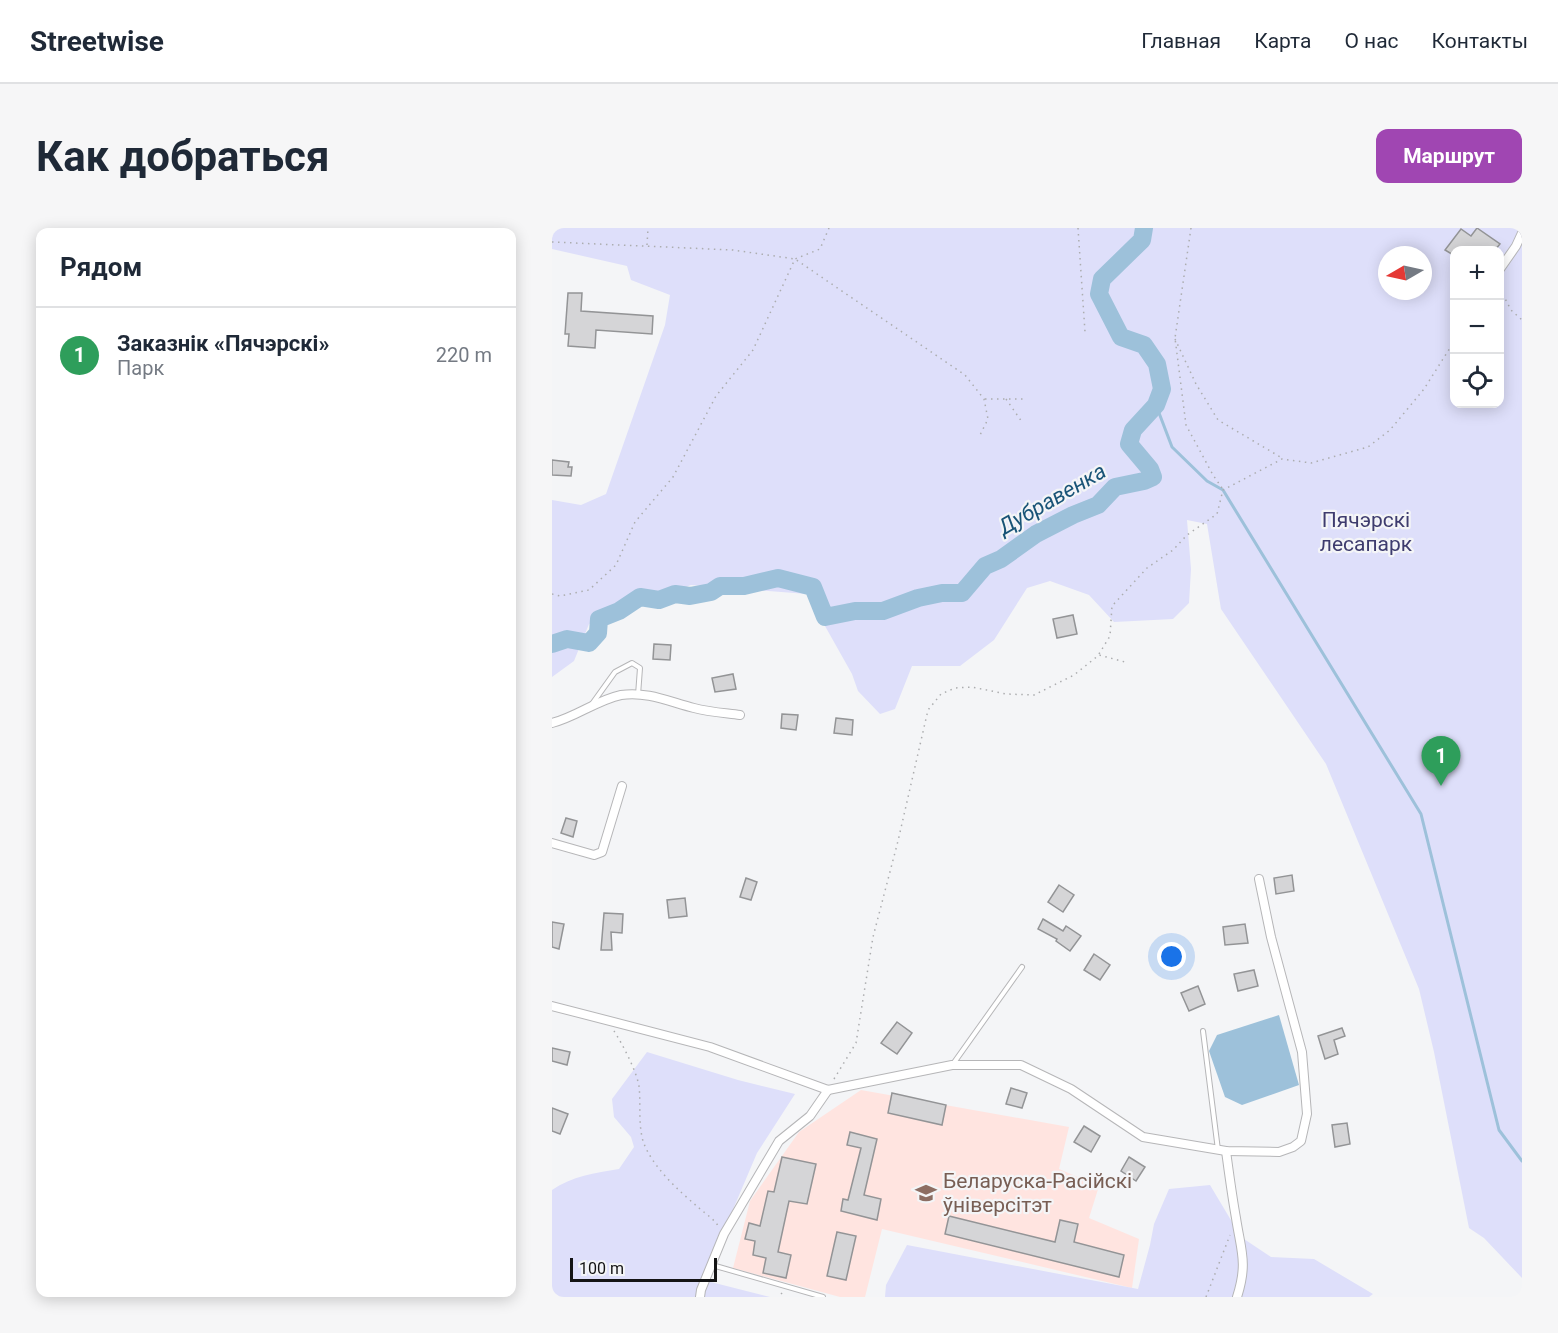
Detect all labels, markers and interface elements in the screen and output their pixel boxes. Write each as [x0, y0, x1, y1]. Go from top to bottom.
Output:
text: Streetwise [30, 25, 164, 58]
text: Главная [1141, 29, 1221, 53]
text: Карта [1254, 29, 1311, 53]
text: О нас [1344, 29, 1399, 53]
text: Контакты [1432, 29, 1528, 53]
button: Маршрут [1376, 129, 1522, 183]
text: Как добраться [36, 132, 330, 181]
north arrow [1378, 246, 1432, 300]
map controls [1450, 246, 1504, 408]
button: + [1450, 246, 1504, 300]
text: Рядом [60, 252, 142, 282]
button: − [1450, 300, 1504, 354]
text: Заказнік «Пячэрскі» [117, 331, 329, 356]
text: 1 [74, 343, 85, 367]
text: 220 m [436, 343, 492, 367]
button: locate [1450, 354, 1504, 408]
text: Парк [117, 356, 164, 380]
water label: Дубравенка [992, 458, 1110, 541]
park label: Пячэрскі лесапарк [1320, 508, 1413, 556]
pin: 1 [1422, 736, 1460, 786]
your location [1157, 942, 1186, 971]
place label: Беларуска-Расійскі ўніверсітэт [943, 1169, 1132, 1217]
school or university icon: Беларуска-Расійскі ўніверсітэт [914, 1181, 938, 1205]
scale bar [570, 1255, 717, 1282]
text: 100 m [579, 1259, 624, 1278]

